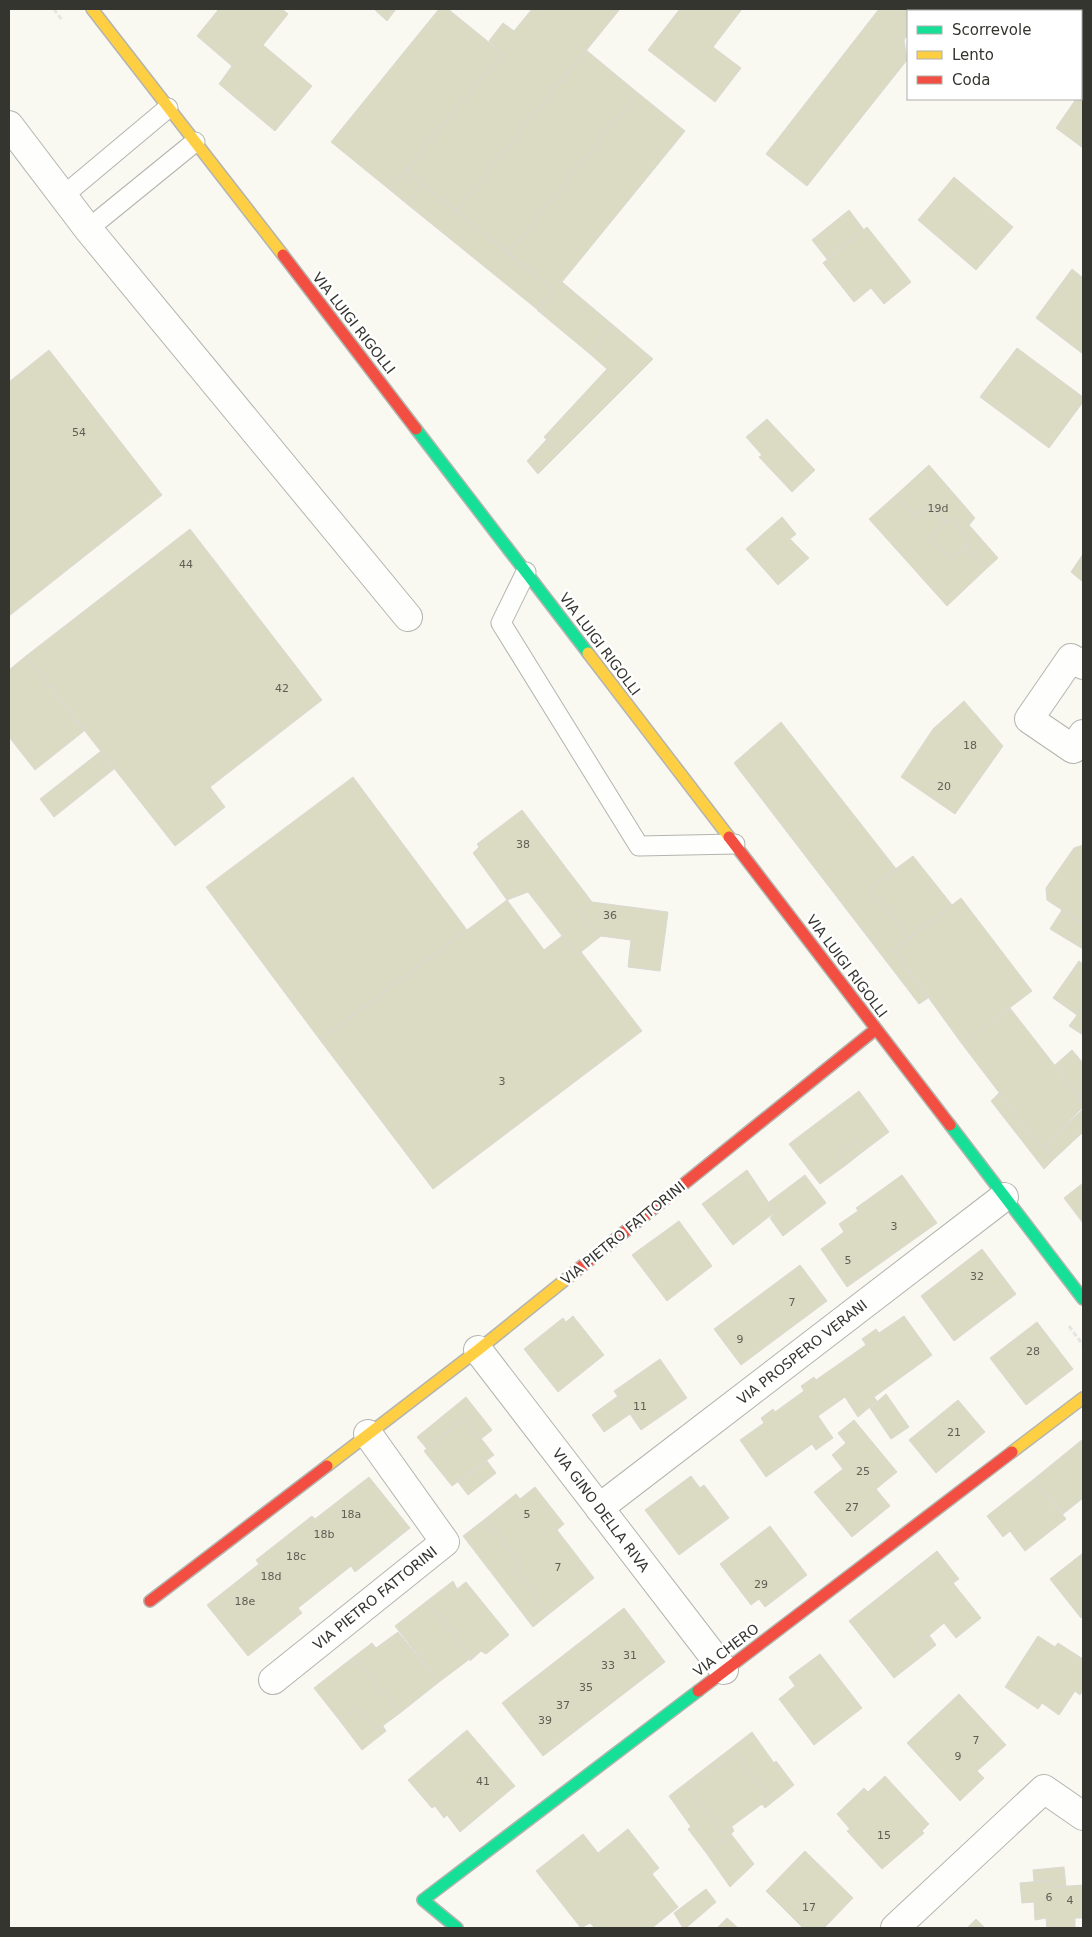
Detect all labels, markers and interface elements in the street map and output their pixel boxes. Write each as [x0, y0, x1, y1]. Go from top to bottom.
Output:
legend [907, 10, 1082, 100]
text: Scorrevole [952, 21, 1031, 39]
text: Lento [952, 46, 994, 64]
text: Coda [952, 71, 990, 89]
street label: VIA LUIGI RIGOLLI [309, 269, 399, 377]
house number: 54 [72, 426, 86, 439]
house number: 19d [928, 502, 948, 515]
house number: 44 [179, 558, 193, 571]
street label: VIA LUIGI RIGOLLI [556, 590, 644, 698]
house number: 42 [275, 682, 289, 695]
house number: 18 [963, 739, 977, 752]
house number: 20 [937, 780, 951, 793]
house number: 38 [516, 838, 530, 851]
house number: 36 [603, 909, 617, 922]
street label: VIA LUIGI RIGOLLI [803, 912, 891, 1020]
house number: 3 [499, 1075, 506, 1088]
street label: VIA PIETRO FATTORINI [558, 1178, 688, 1288]
house number: 3 [891, 1220, 898, 1233]
house number: 5 [845, 1254, 852, 1267]
house number: 32 [970, 1270, 984, 1283]
street label: VIA PROSPERO VERANI [734, 1296, 870, 1408]
house number: 7 [789, 1296, 796, 1309]
house number: 9 [737, 1333, 744, 1346]
house number: 28 [1026, 1345, 1040, 1358]
house number: 11 [633, 1400, 647, 1413]
house number: 21 [947, 1426, 961, 1439]
street label: VIA GINO DELLA RIVA [549, 1445, 653, 1575]
house number: 25 [856, 1465, 870, 1478]
house number: 27 [845, 1501, 859, 1514]
house number: 18a [341, 1508, 361, 1521]
house number: 5 [524, 1508, 531, 1521]
house number: 18b [314, 1528, 335, 1541]
street label: VIA PIETRO FATTORINI [310, 1543, 440, 1653]
house number: 18c [286, 1550, 306, 1563]
house number: 7 [555, 1561, 562, 1574]
house number: 18d [261, 1570, 281, 1583]
house number: 29 [754, 1578, 768, 1591]
house number: 18e [235, 1595, 256, 1608]
street label: VIA CHERO [690, 1620, 762, 1680]
house number: 31 [623, 1649, 637, 1662]
house number: 33 [601, 1659, 615, 1672]
house number: 35 [579, 1681, 593, 1694]
house number: 37 [556, 1699, 570, 1712]
house number: 39 [538, 1714, 552, 1727]
house number: 7 [973, 1734, 980, 1747]
house number: 9 [955, 1750, 962, 1763]
house number: 41 [476, 1775, 490, 1788]
house number: 15 [877, 1829, 891, 1842]
house number: 6 [1046, 1891, 1053, 1904]
house number: 4 [1067, 1894, 1074, 1907]
house number: 17 [802, 1901, 816, 1914]

